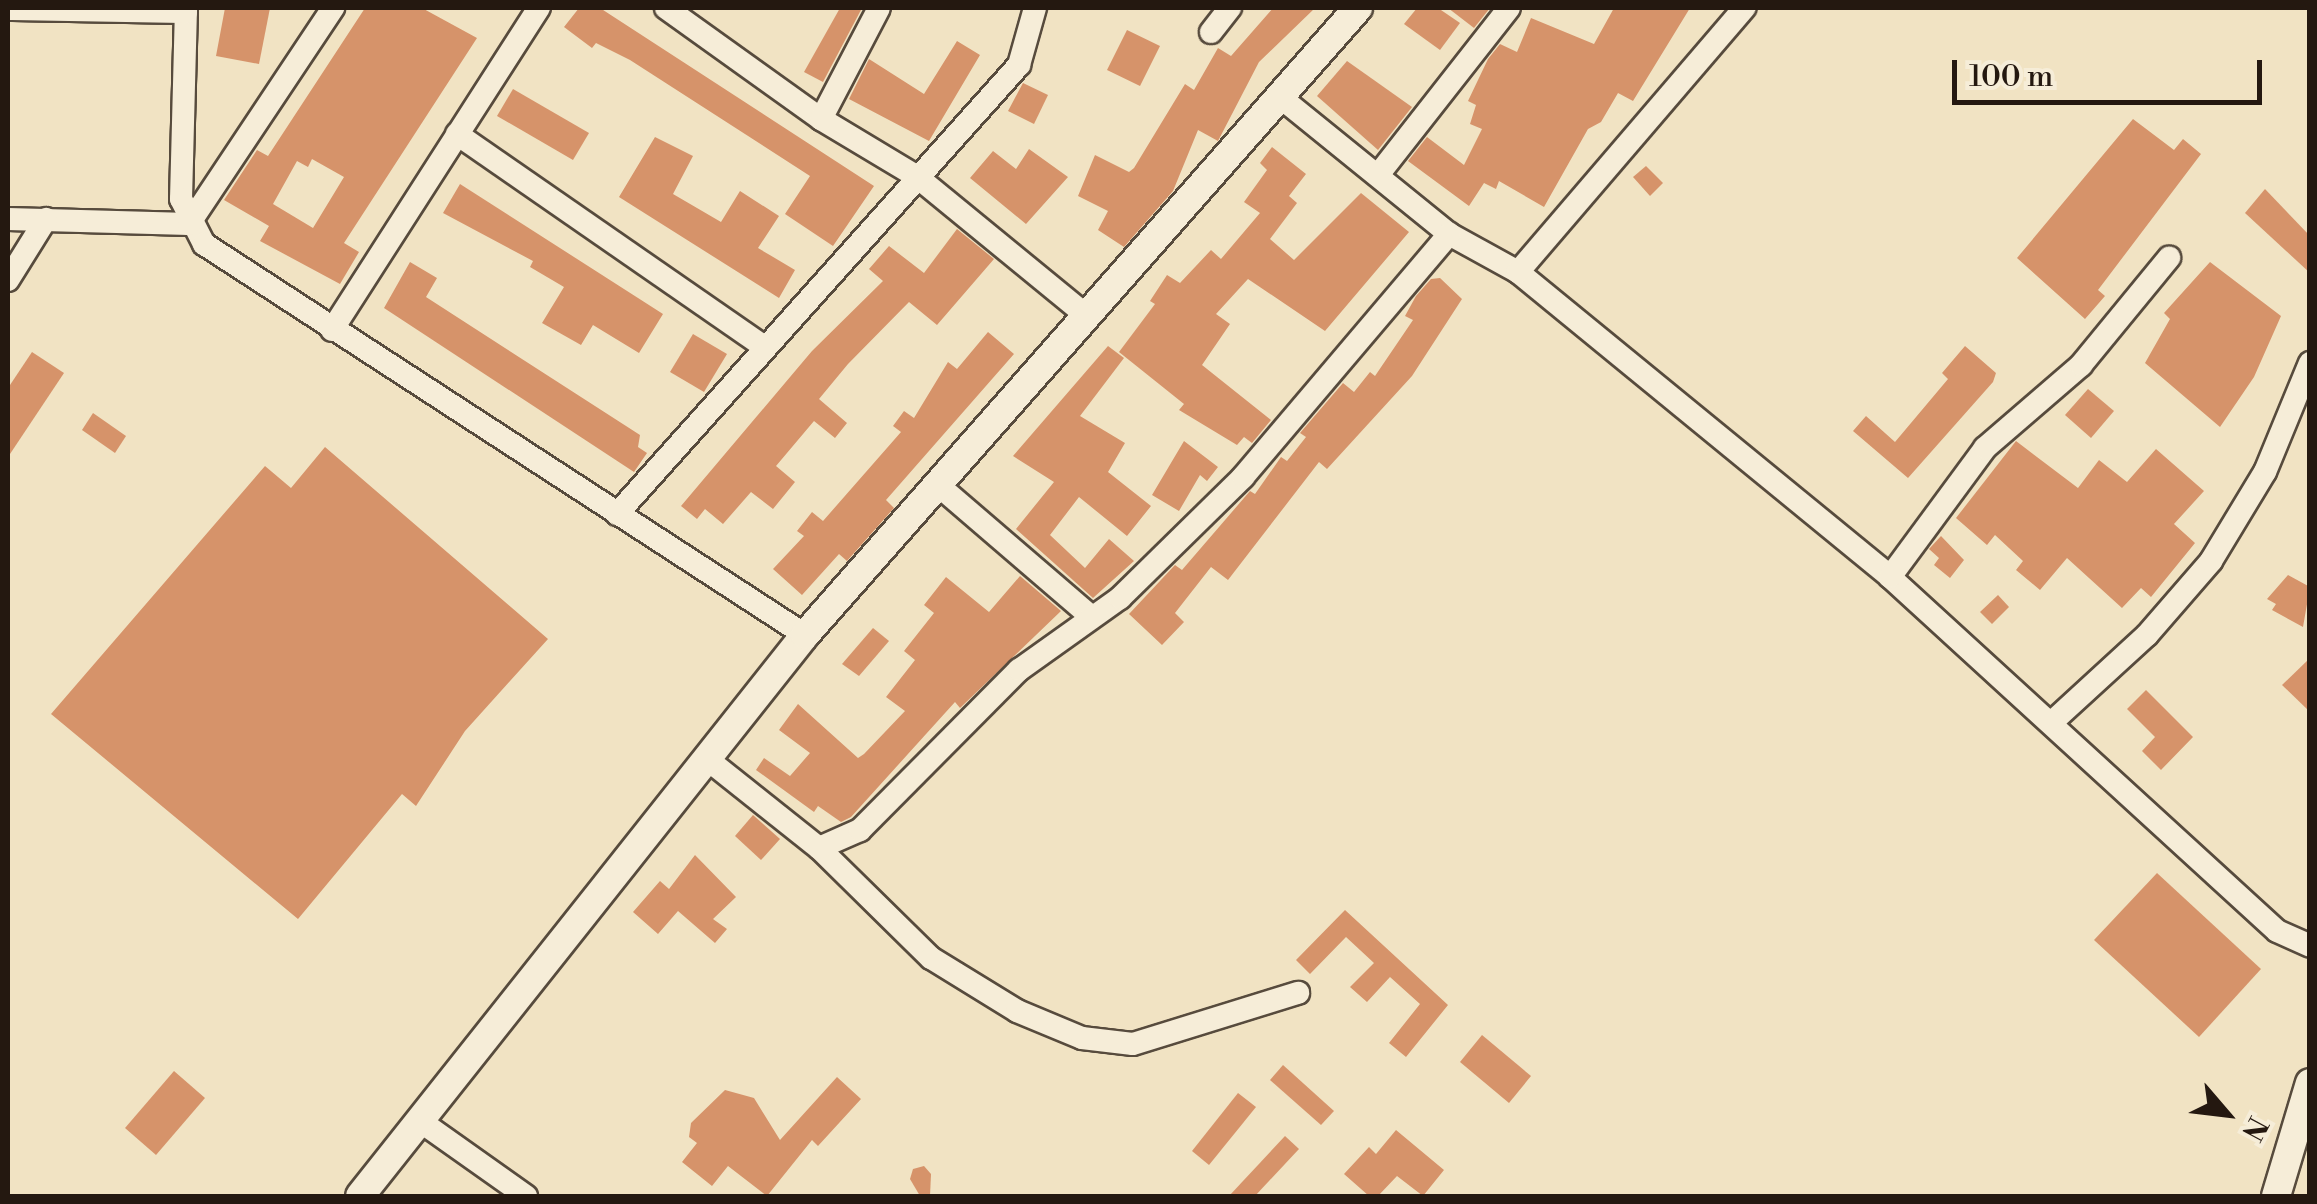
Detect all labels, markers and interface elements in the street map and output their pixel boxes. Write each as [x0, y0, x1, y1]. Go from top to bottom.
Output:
scale bar [1957, 40, 2267, 102]
text: 100 m [1969, 58, 2053, 96]
north arrow [2177, 1064, 2277, 1164]
text: N [2233, 1110, 2275, 1146]

